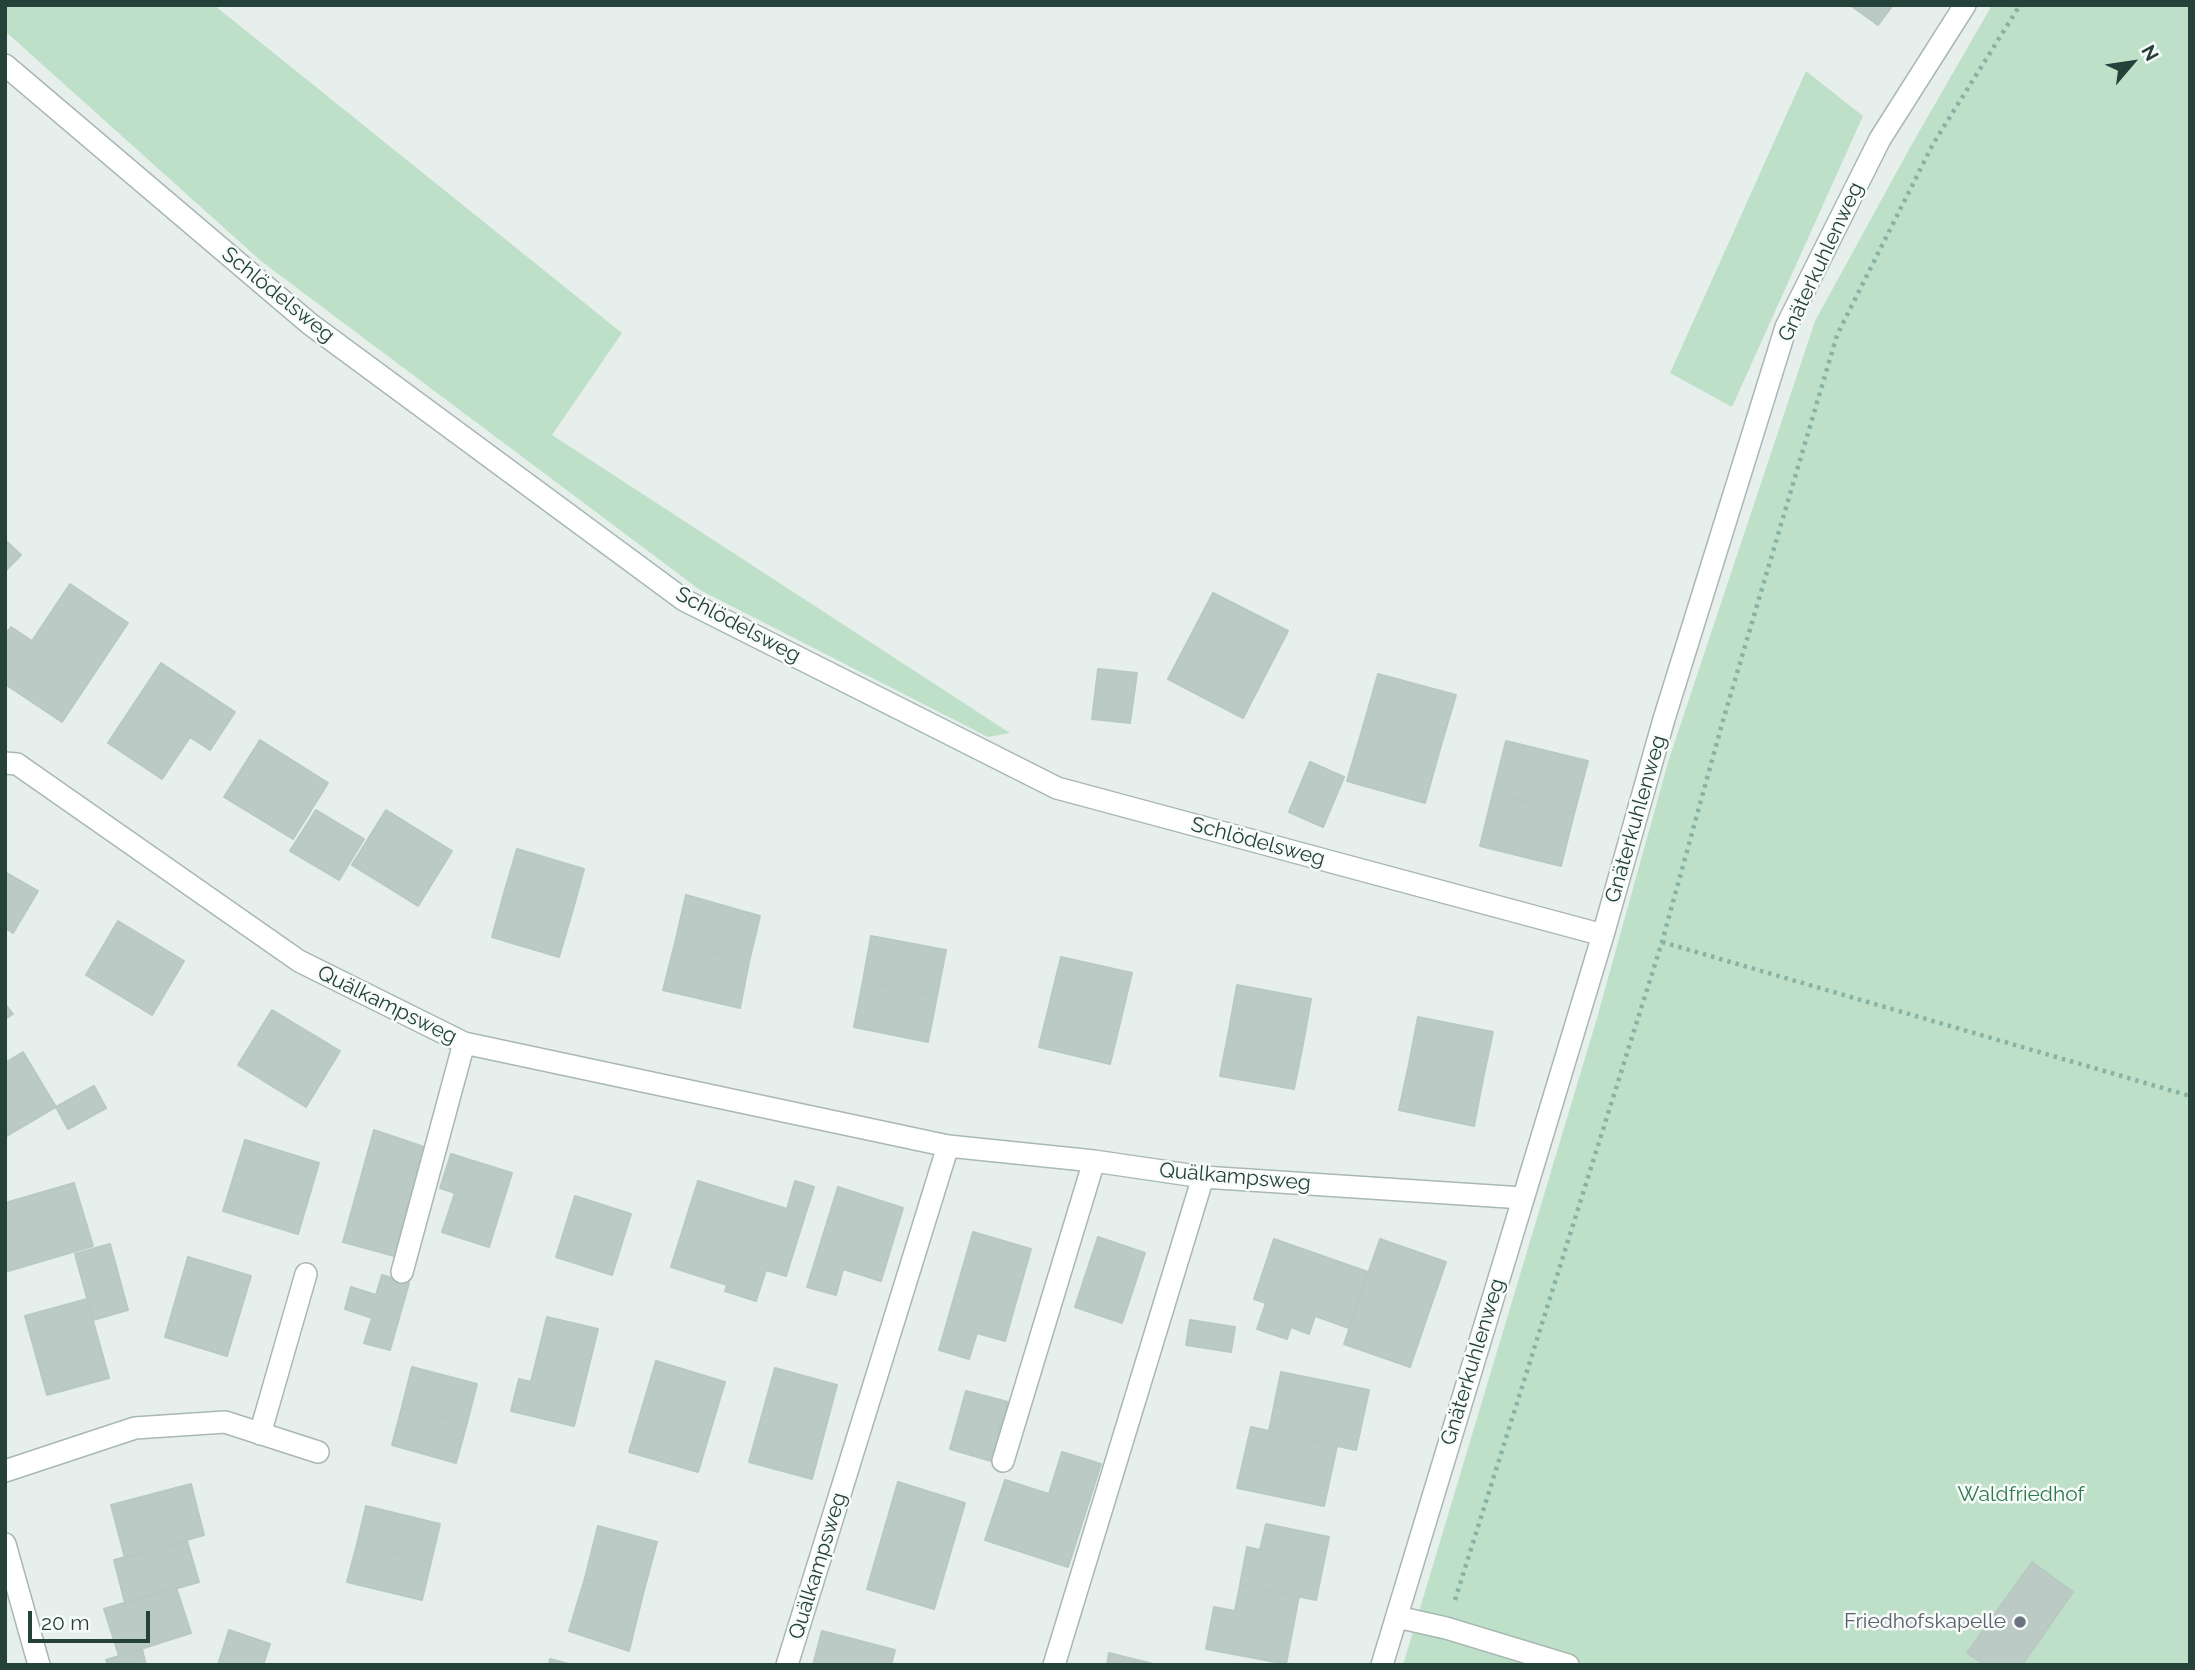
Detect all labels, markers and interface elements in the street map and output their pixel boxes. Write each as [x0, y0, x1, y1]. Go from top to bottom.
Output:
north arrow [2097, 28, 2167, 98]
text: N [2137, 41, 2164, 64]
street label: Gnäterkuhlenweg [1773, 178, 1869, 346]
street label: Schlödelsweg [217, 242, 339, 348]
street label: Schlödelsweg [671, 582, 805, 668]
street label: Gnäterkuhlenweg [1600, 732, 1672, 906]
street label: Schlödelsweg [1188, 812, 1328, 872]
street label: Quälkampsweg [313, 960, 461, 1050]
street label: Quälkampsweg [1158, 1158, 1312, 1196]
street label: Gnäterkuhlenweg [1436, 1276, 1510, 1448]
park label: Waldfriedhof [1958, 1482, 2084, 1508]
street label: Quälkampsweg [784, 1490, 852, 1642]
scale bar [32, 1596, 154, 1640]
place label: Friedhofskapelle [1844, 1609, 2006, 1635]
text: 20 m [41, 1610, 89, 1635]
marker: Friedhofskapelle [2012, 1614, 2028, 1630]

